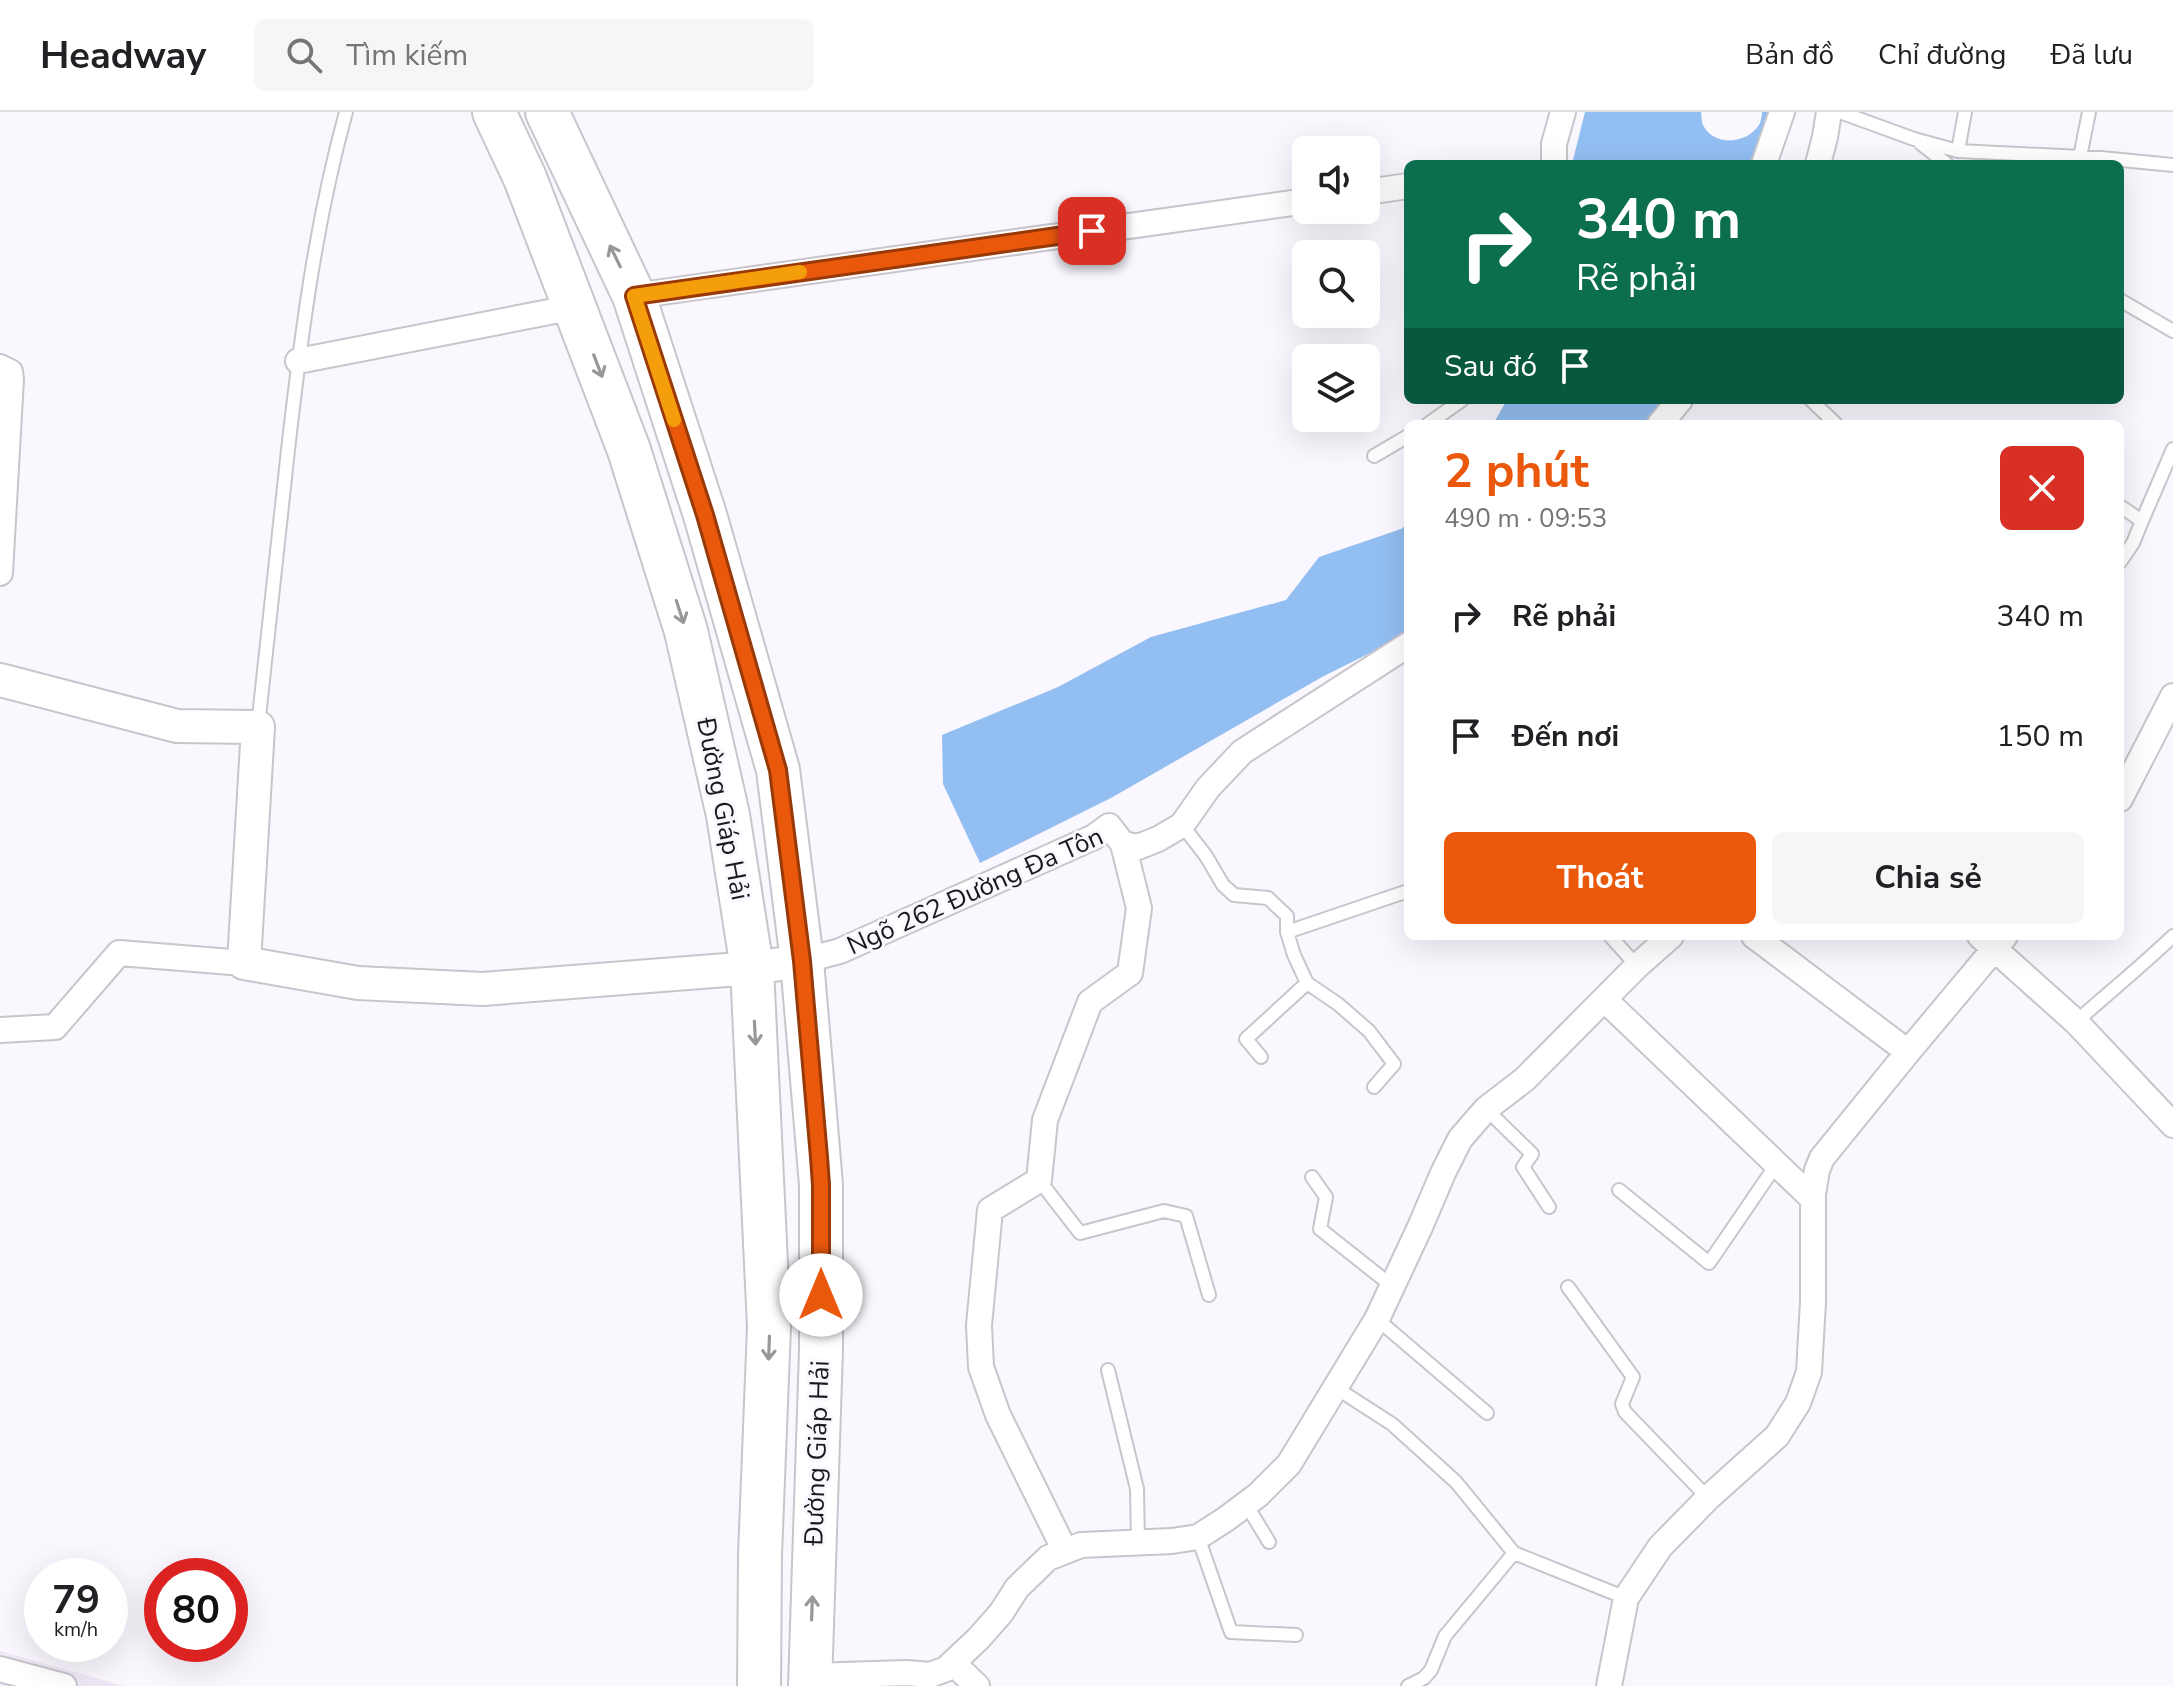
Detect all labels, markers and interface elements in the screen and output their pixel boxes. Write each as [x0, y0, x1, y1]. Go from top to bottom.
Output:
search box [254, 19, 814, 91]
text: Headway [40, 30, 206, 81]
icon: search [282, 33, 326, 77]
text: Tìm kiếm [346, 35, 468, 76]
text: Bản đồ [1745, 36, 1834, 74]
text: Chỉ đường [1878, 36, 2006, 74]
text: Đã lưu [2050, 36, 2133, 74]
map controls [1292, 136, 1380, 432]
button: sound [1292, 136, 1380, 224]
text: 340 m [1576, 181, 1741, 258]
icon: right [1444, 192, 1548, 296]
pin [1058, 197, 1126, 265]
icon: arrive [1070, 209, 1114, 253]
button: search [1292, 240, 1380, 328]
one-way arrow [607, 245, 622, 269]
text: Rẽ phải [1576, 254, 1697, 303]
button: layers [1292, 344, 1380, 432]
icon: arrive [1553, 344, 1597, 388]
text: Sau đó [1444, 346, 1537, 387]
one-way arrow [591, 353, 606, 378]
text: 2 phút [1444, 438, 1589, 504]
button: close [2000, 446, 2084, 530]
text: 490 m · 09:53 [1444, 501, 1607, 536]
icon: right [1444, 594, 1488, 638]
text: Rẽ phải [1512, 596, 1616, 637]
text: 340 m [1997, 596, 2084, 637]
one-way arrow [674, 599, 688, 624]
street label: Đường Giáp Hải [688, 714, 758, 903]
icon: arrive [1444, 714, 1488, 758]
text: Đến nơi [1512, 716, 1619, 757]
text: 150 m [1997, 716, 2084, 757]
street label: Ngõ 262 Đường Đa Tôn [841, 819, 1109, 963]
button: Thoát [1444, 832, 1756, 924]
button: Chia sẻ [1772, 832, 2084, 924]
one-way arrow [748, 1019, 763, 1046]
position arrow [779, 1253, 863, 1337]
one-way arrow [761, 1334, 776, 1361]
street label: Đường Giáp Hải [796, 1360, 838, 1547]
speed limit sign: 80 [144, 1558, 248, 1662]
text: 79 [52, 1573, 100, 1627]
one-way arrow [804, 1595, 819, 1622]
text: km/h [54, 1616, 98, 1643]

